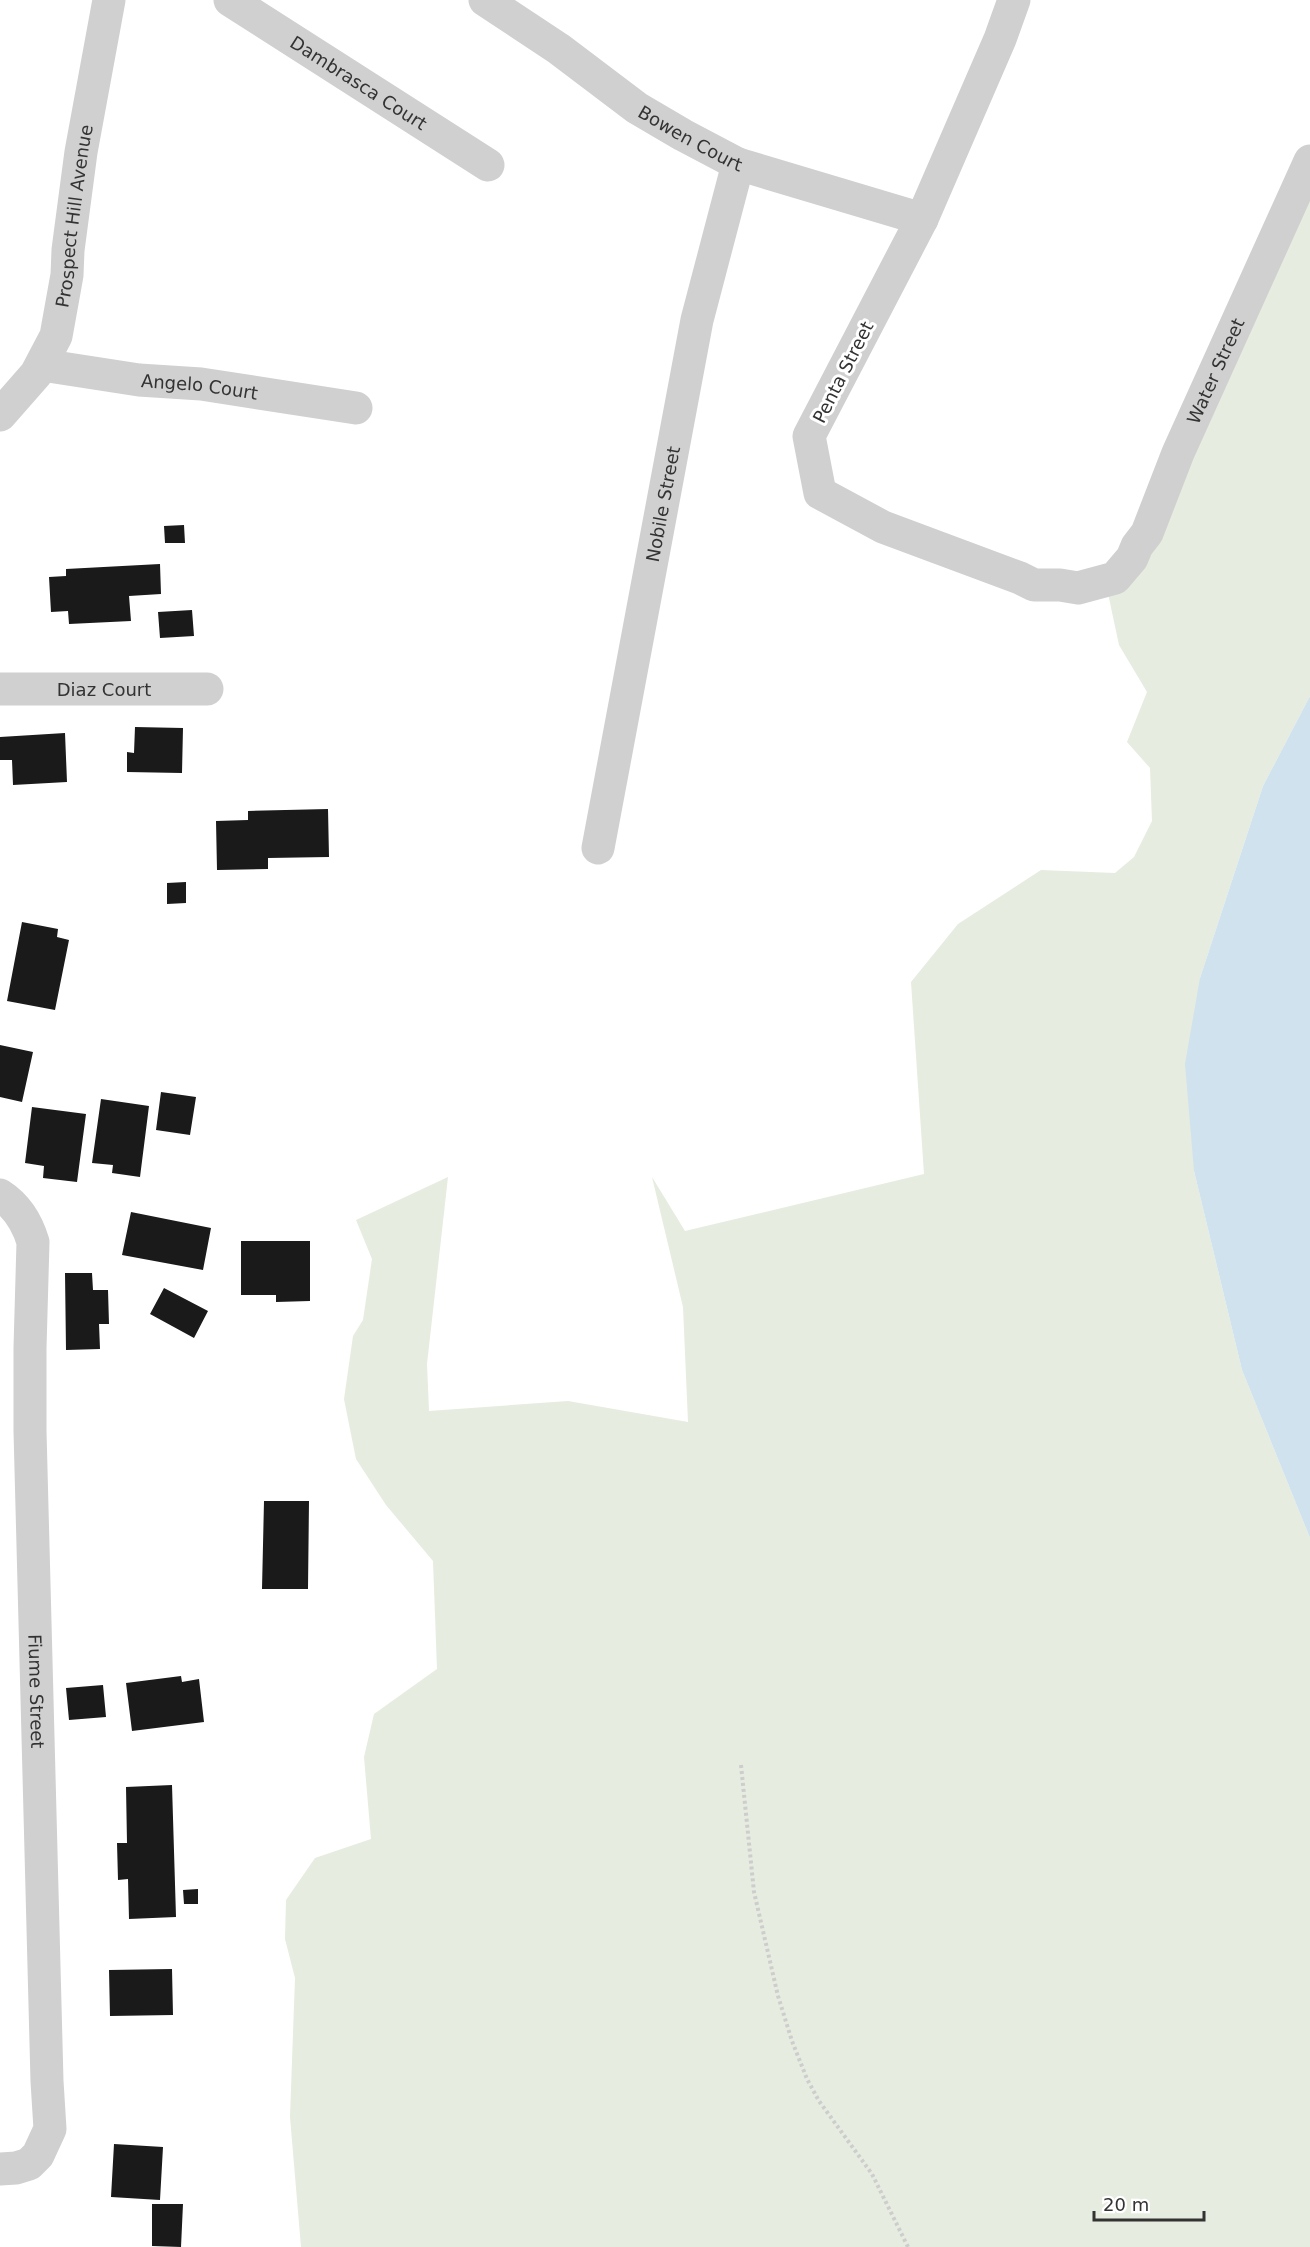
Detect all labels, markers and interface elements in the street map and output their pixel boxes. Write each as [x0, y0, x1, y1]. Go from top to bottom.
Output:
street label: Dambrasca Court [287, 31, 431, 134]
street label: Bowen Court [635, 101, 745, 175]
street label: Prospect Hill Avenue [51, 123, 96, 309]
street label: Water Street [1182, 315, 1248, 427]
street label: Penta Street [808, 318, 878, 426]
street label: Angelo Court [140, 370, 259, 403]
street label: Nobile Street [641, 444, 684, 564]
street label: Diaz Court [57, 679, 151, 700]
street label: Fiume Street [25, 1634, 49, 1749]
scale bar [1094, 2184, 1204, 2222]
text: 20 m [1103, 2194, 1149, 2215]

